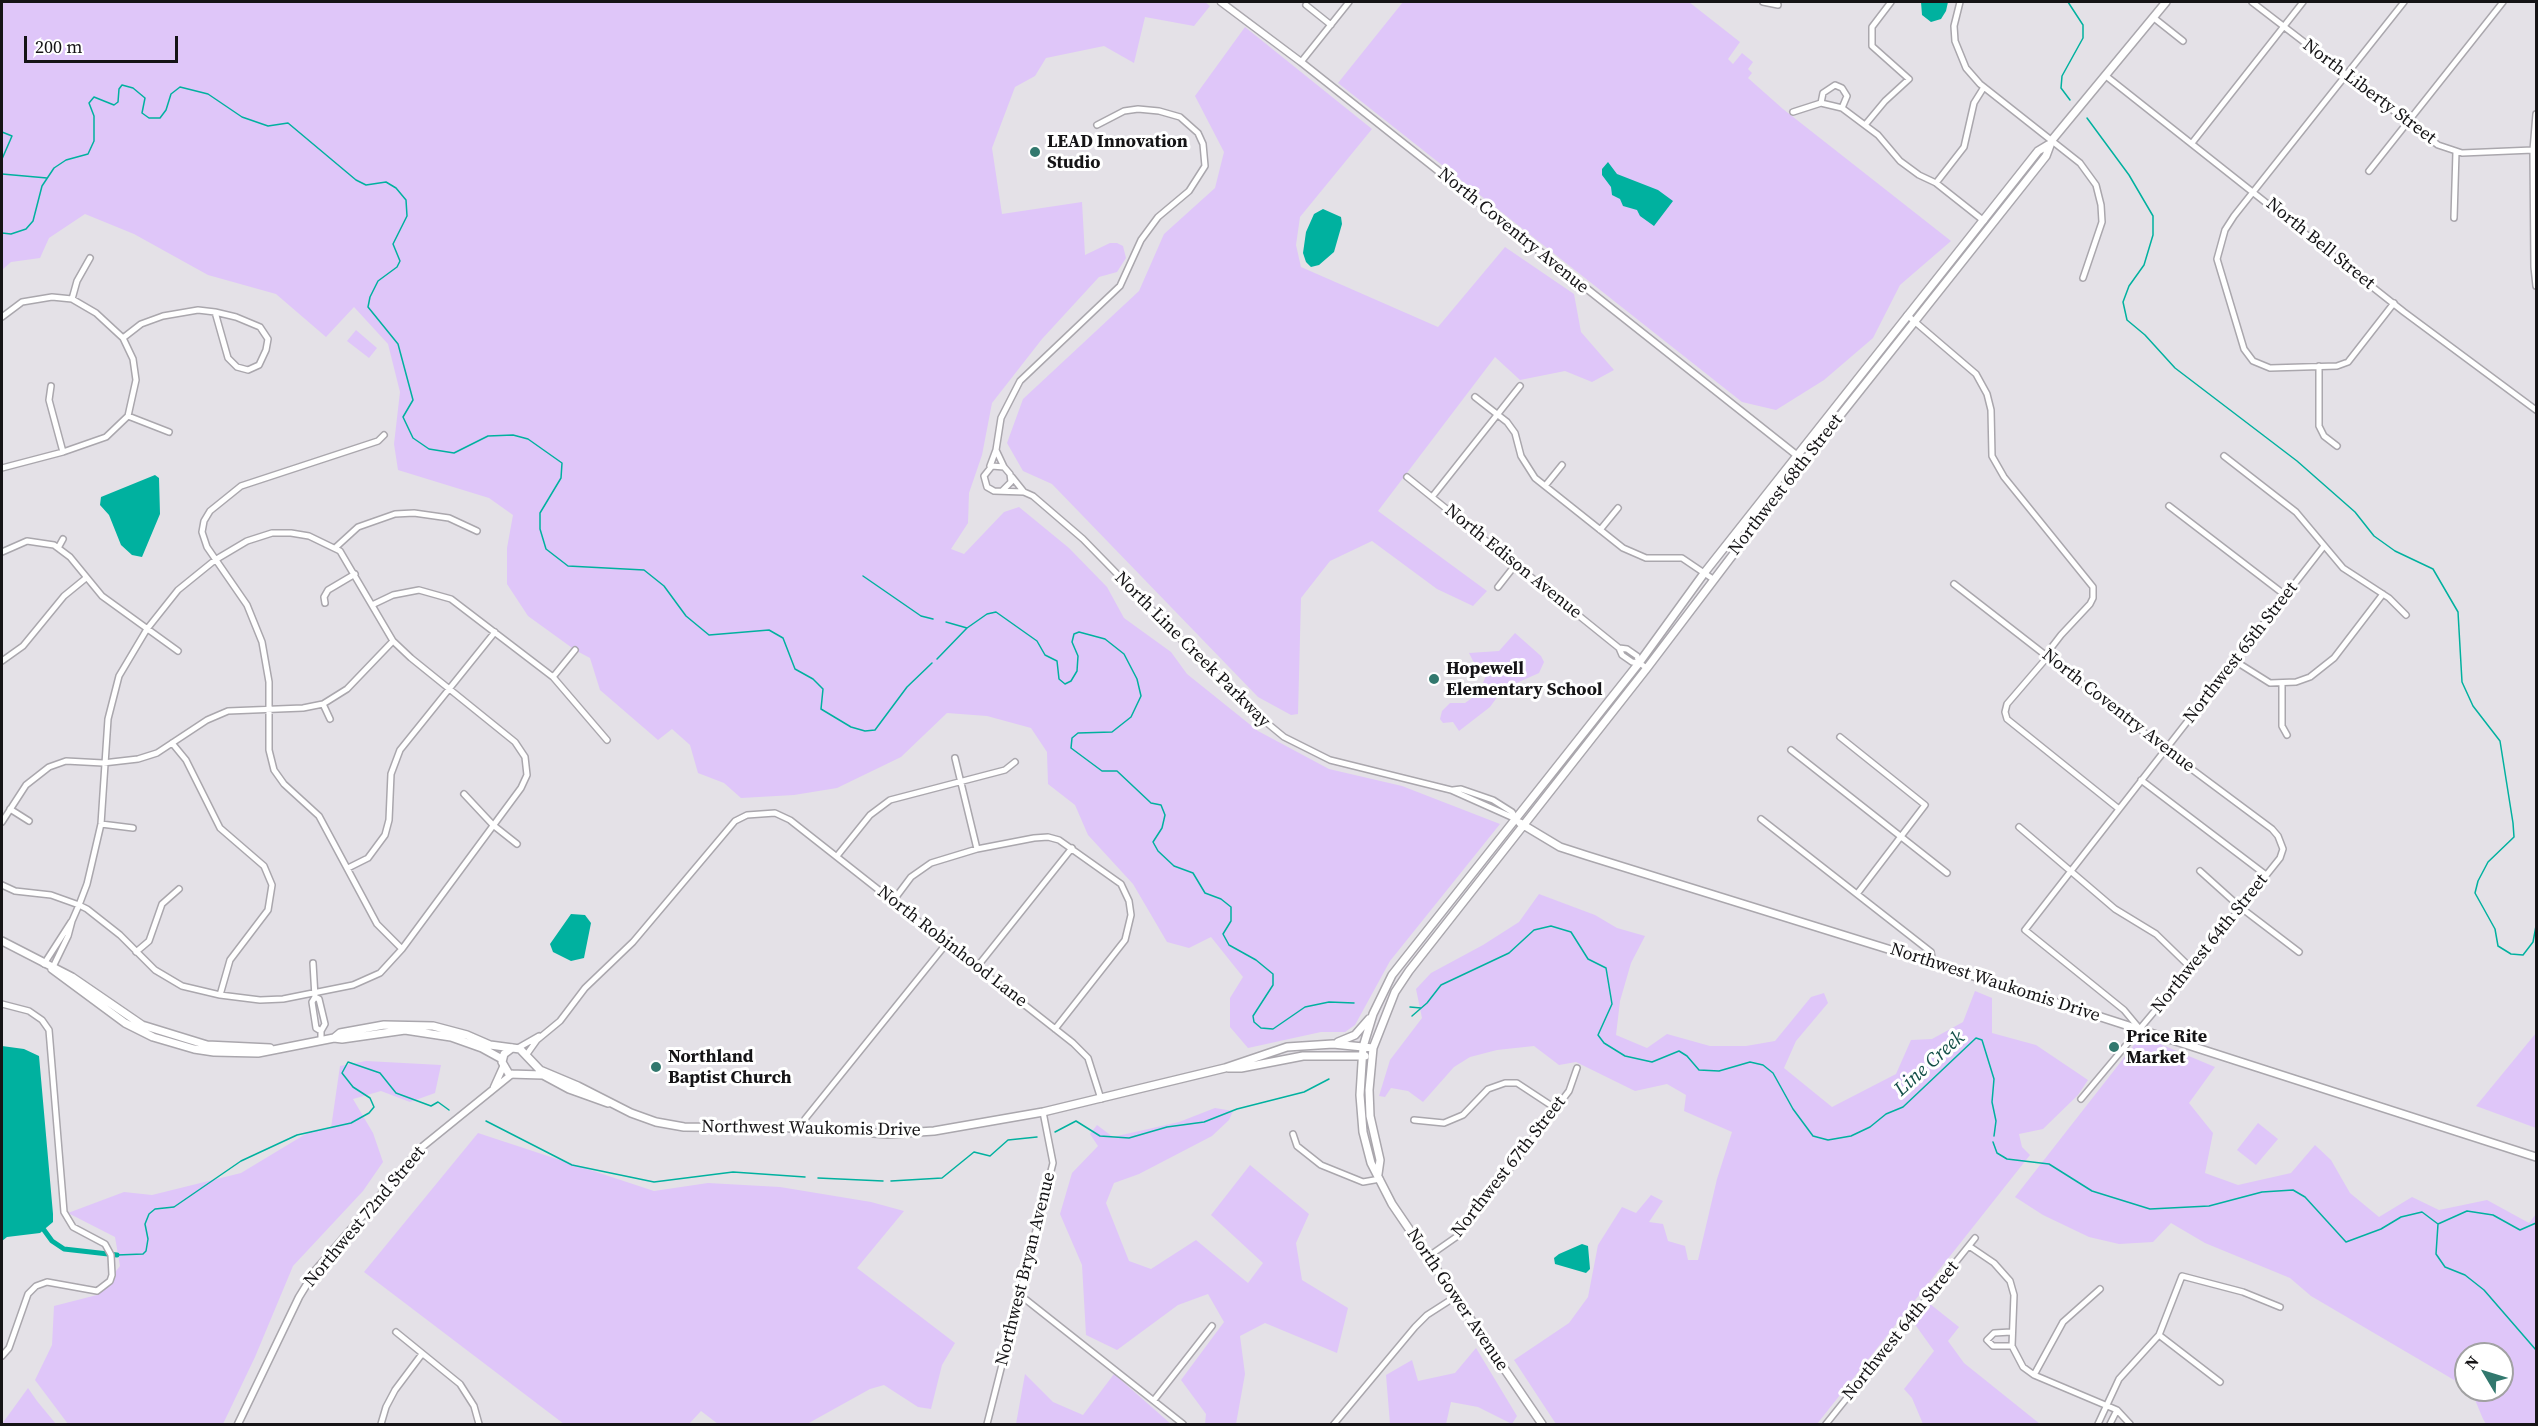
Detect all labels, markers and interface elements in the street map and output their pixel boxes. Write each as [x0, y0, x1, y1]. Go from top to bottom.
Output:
scale bar [27, 24, 182, 62]
text: 200 m [35, 34, 82, 59]
street label: North Liberty Street [2298, 35, 2440, 149]
place label: LEAD Innovation Studio [1047, 131, 1188, 174]
marker: LEAD Innovation Studio [1028, 145, 1042, 159]
street label: North Coventry Avenue [1433, 164, 1593, 298]
street label: North Bell Street [2261, 194, 2379, 294]
street label: Northwest 68th Street [1724, 410, 1848, 560]
street label: North Edison Avenue [1440, 500, 1586, 624]
street label: North Line Creek Parkway [1110, 568, 1274, 732]
street label: Northwest 65th Street [2179, 578, 2303, 728]
street label: North Coventry Avenue [2037, 645, 2199, 777]
place label: Hopewell Elementary School [1446, 658, 1603, 700]
marker: Hopewell Elementary School [1427, 672, 1441, 686]
street label: Northwest 64th Street [2147, 870, 2273, 1018]
street label: North Robinhood Lane [873, 882, 1031, 1012]
street label: Northwest Waukomis Drive [1887, 939, 2103, 1027]
water label: Line Creek [1890, 1026, 1970, 1102]
place label: Price Rite Market [2126, 1026, 2207, 1068]
marker: Price Rite Market [2107, 1040, 2121, 1054]
place label: Northland Baptist Church [668, 1046, 792, 1088]
marker: Northland Baptist Church [649, 1060, 663, 1074]
street label: Northwest 67th Street [1447, 1092, 1571, 1242]
street label: Northwest Waukomis Drive [701, 1116, 921, 1142]
street label: Northwest 72nd Street [300, 1142, 430, 1292]
street label: Northwest Bryan Avenue [991, 1170, 1061, 1368]
street label: North Gower Avenue [1401, 1225, 1513, 1375]
street label: Northwest 64th Street [1838, 1257, 1964, 1405]
north arrow [2454, 1342, 2514, 1402]
text: N [2459, 1351, 2484, 1374]

